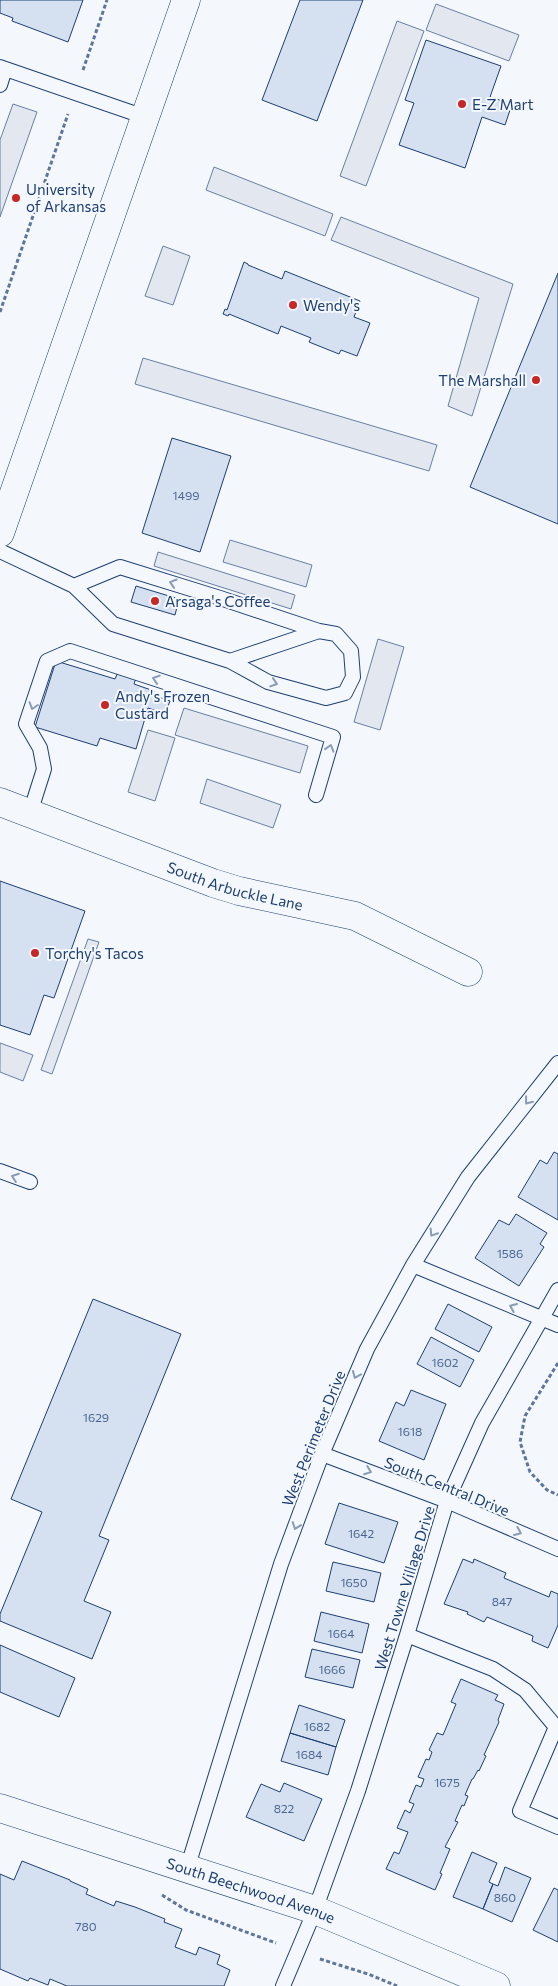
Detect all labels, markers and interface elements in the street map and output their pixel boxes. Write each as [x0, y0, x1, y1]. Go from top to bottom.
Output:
place label: E-Z Mart [472, 95, 534, 113]
marker: E-Z Mart [456, 98, 468, 110]
place label: University of Arkansas [26, 180, 106, 215]
marker: University of Arkansas [10, 192, 22, 204]
place label: Wendy's [303, 296, 360, 314]
marker: Wendy's [287, 299, 299, 311]
place label: The Marshall [438, 371, 526, 389]
marker: The Marshall [530, 374, 542, 386]
house number: 1499 [173, 488, 199, 502]
one-way arrow [169, 579, 178, 589]
place label: Arsaga's Coffee [165, 592, 271, 610]
marker: Arsaga's Coffee [149, 595, 161, 607]
one-way arrow [153, 675, 161, 685]
one-way arrow [269, 677, 277, 687]
place label: Andy's Frozen Custard [115, 687, 210, 722]
marker: Andy's Frozen Custard [99, 699, 111, 711]
one-way arrow [28, 701, 38, 710]
one-way arrow [324, 744, 334, 752]
street label: South Arbuckle Lane [165, 857, 305, 914]
place label: Torchy's Tacos [45, 944, 144, 962]
marker: Torchy's Tacos [29, 947, 41, 959]
one-way arrow [525, 1095, 533, 1104]
one-way arrow [11, 1172, 20, 1182]
one-way arrow [430, 1227, 440, 1236]
house number: 1586 [497, 1246, 523, 1260]
one-way arrow [509, 1303, 518, 1313]
house number: 1602 [432, 1355, 459, 1369]
street label: West Perimeter Drive [278, 1367, 349, 1509]
one-way arrow [352, 1371, 362, 1379]
house number: 1629 [83, 1410, 109, 1424]
house number: 1618 [398, 1424, 422, 1438]
street label: South Central Drive [382, 1453, 512, 1519]
one-way arrow [363, 1466, 371, 1476]
street label: West Towne Village Drive [370, 1503, 438, 1672]
one-way arrow [292, 1521, 302, 1530]
house number: 1642 [348, 1526, 374, 1540]
one-way arrow [513, 1526, 522, 1537]
house number: 1650 [340, 1575, 368, 1589]
house number: 847 [492, 1594, 512, 1608]
house number: 1664 [328, 1626, 354, 1640]
house number: 1666 [319, 1662, 345, 1676]
house number: 1682 [304, 1719, 331, 1733]
house number: 1684 [296, 1747, 322, 1761]
house number: 1675 [434, 1775, 460, 1789]
house number: 822 [274, 1801, 295, 1815]
street label: South Beechwood Avenue [164, 1854, 338, 1927]
house number: 860 [494, 1890, 516, 1904]
house number: 780 [75, 1919, 97, 1933]

